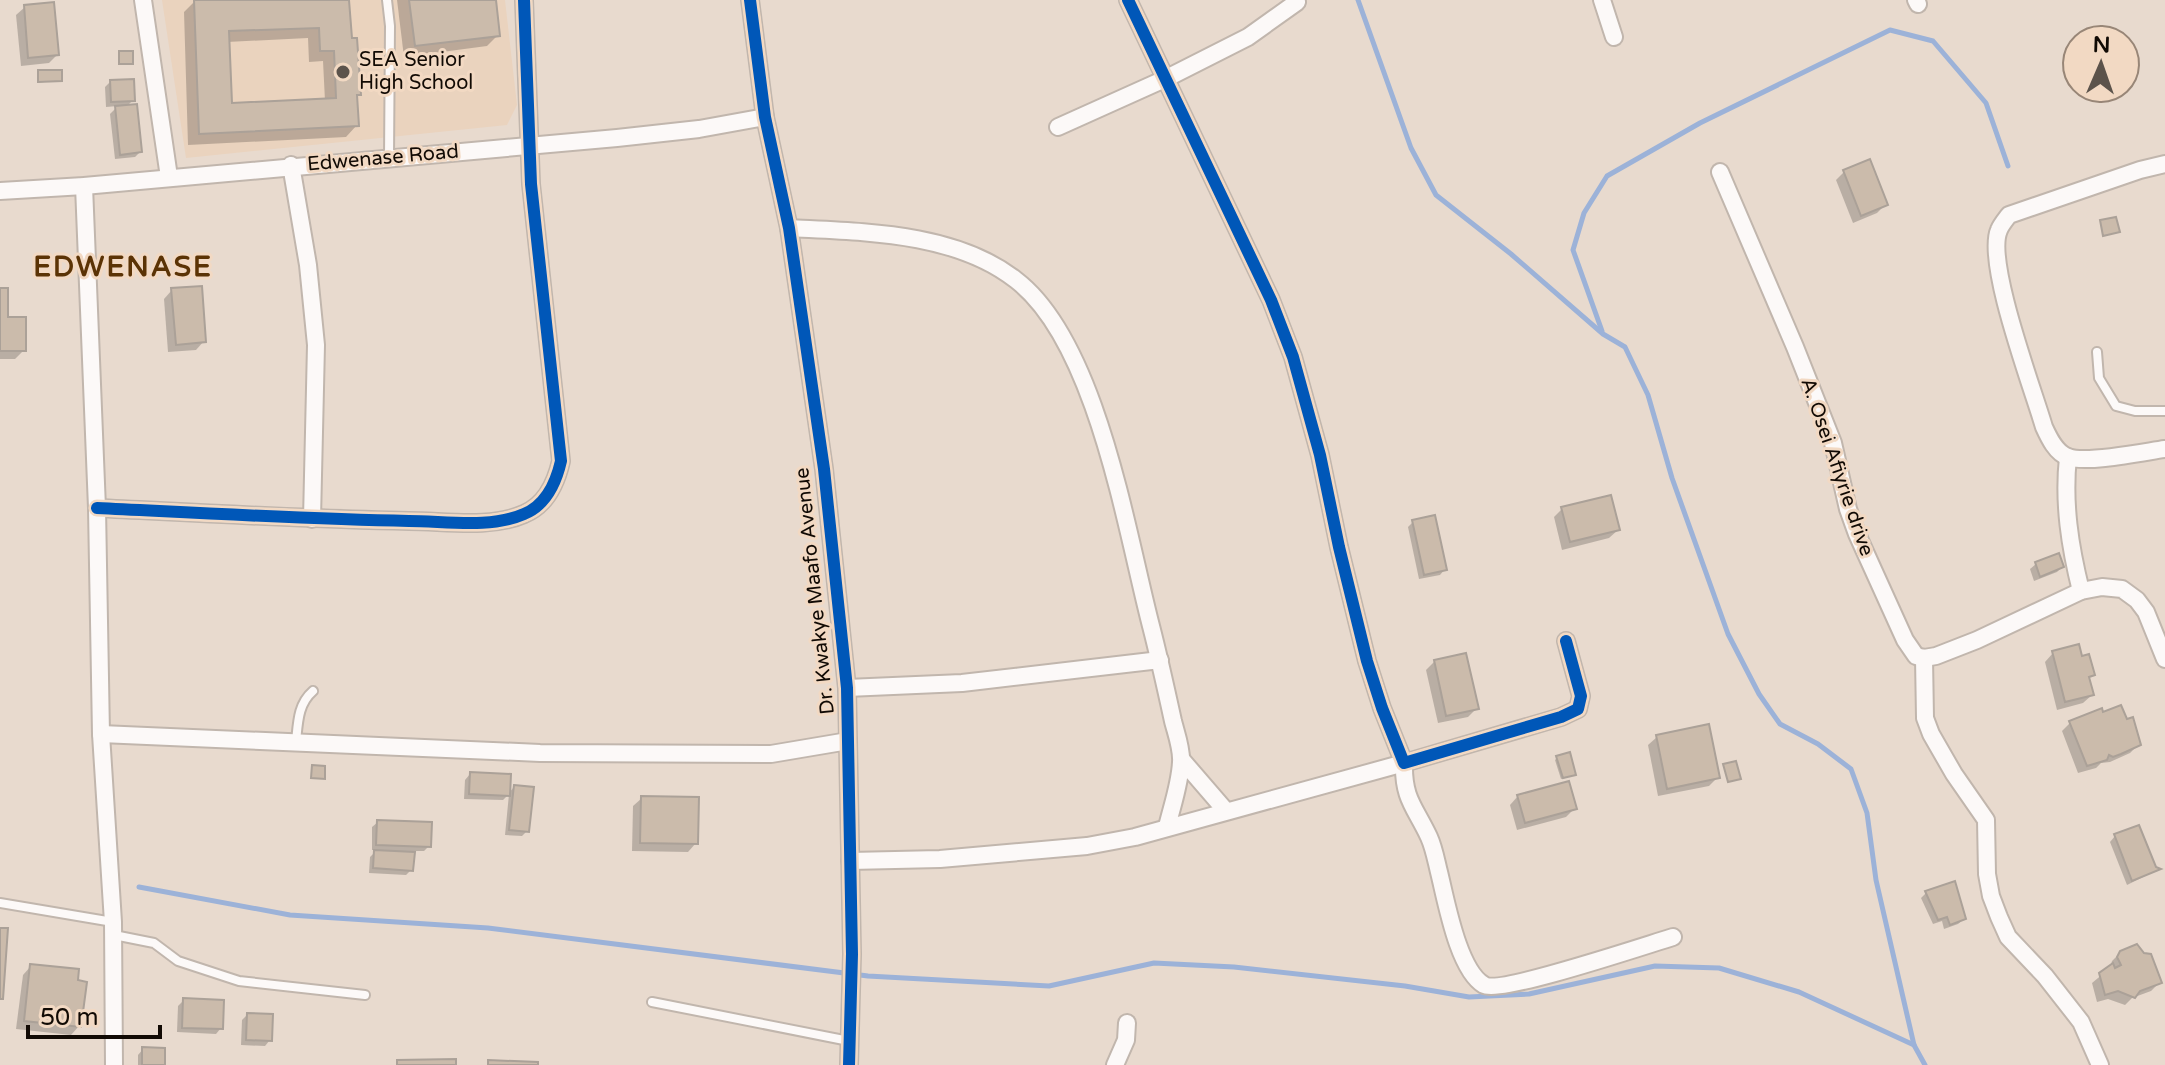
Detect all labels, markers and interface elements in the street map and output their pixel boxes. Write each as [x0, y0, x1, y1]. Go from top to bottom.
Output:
north arrow [2061, 24, 2141, 104]
text: N [2092, 32, 2111, 58]
place label: SEA Senior High School [359, 48, 473, 95]
marker: SEA Senior High School [334, 63, 352, 81]
street label: Edwenase Road [306, 139, 460, 177]
district label: EDWENASE [33, 250, 213, 284]
street label: A. Osei Afiyrie drive [1795, 375, 1879, 559]
street label: Dr. Kwakye Maafo Avenue [790, 466, 840, 716]
scale bar [28, 989, 160, 1039]
text: 50 m [40, 1003, 98, 1032]

